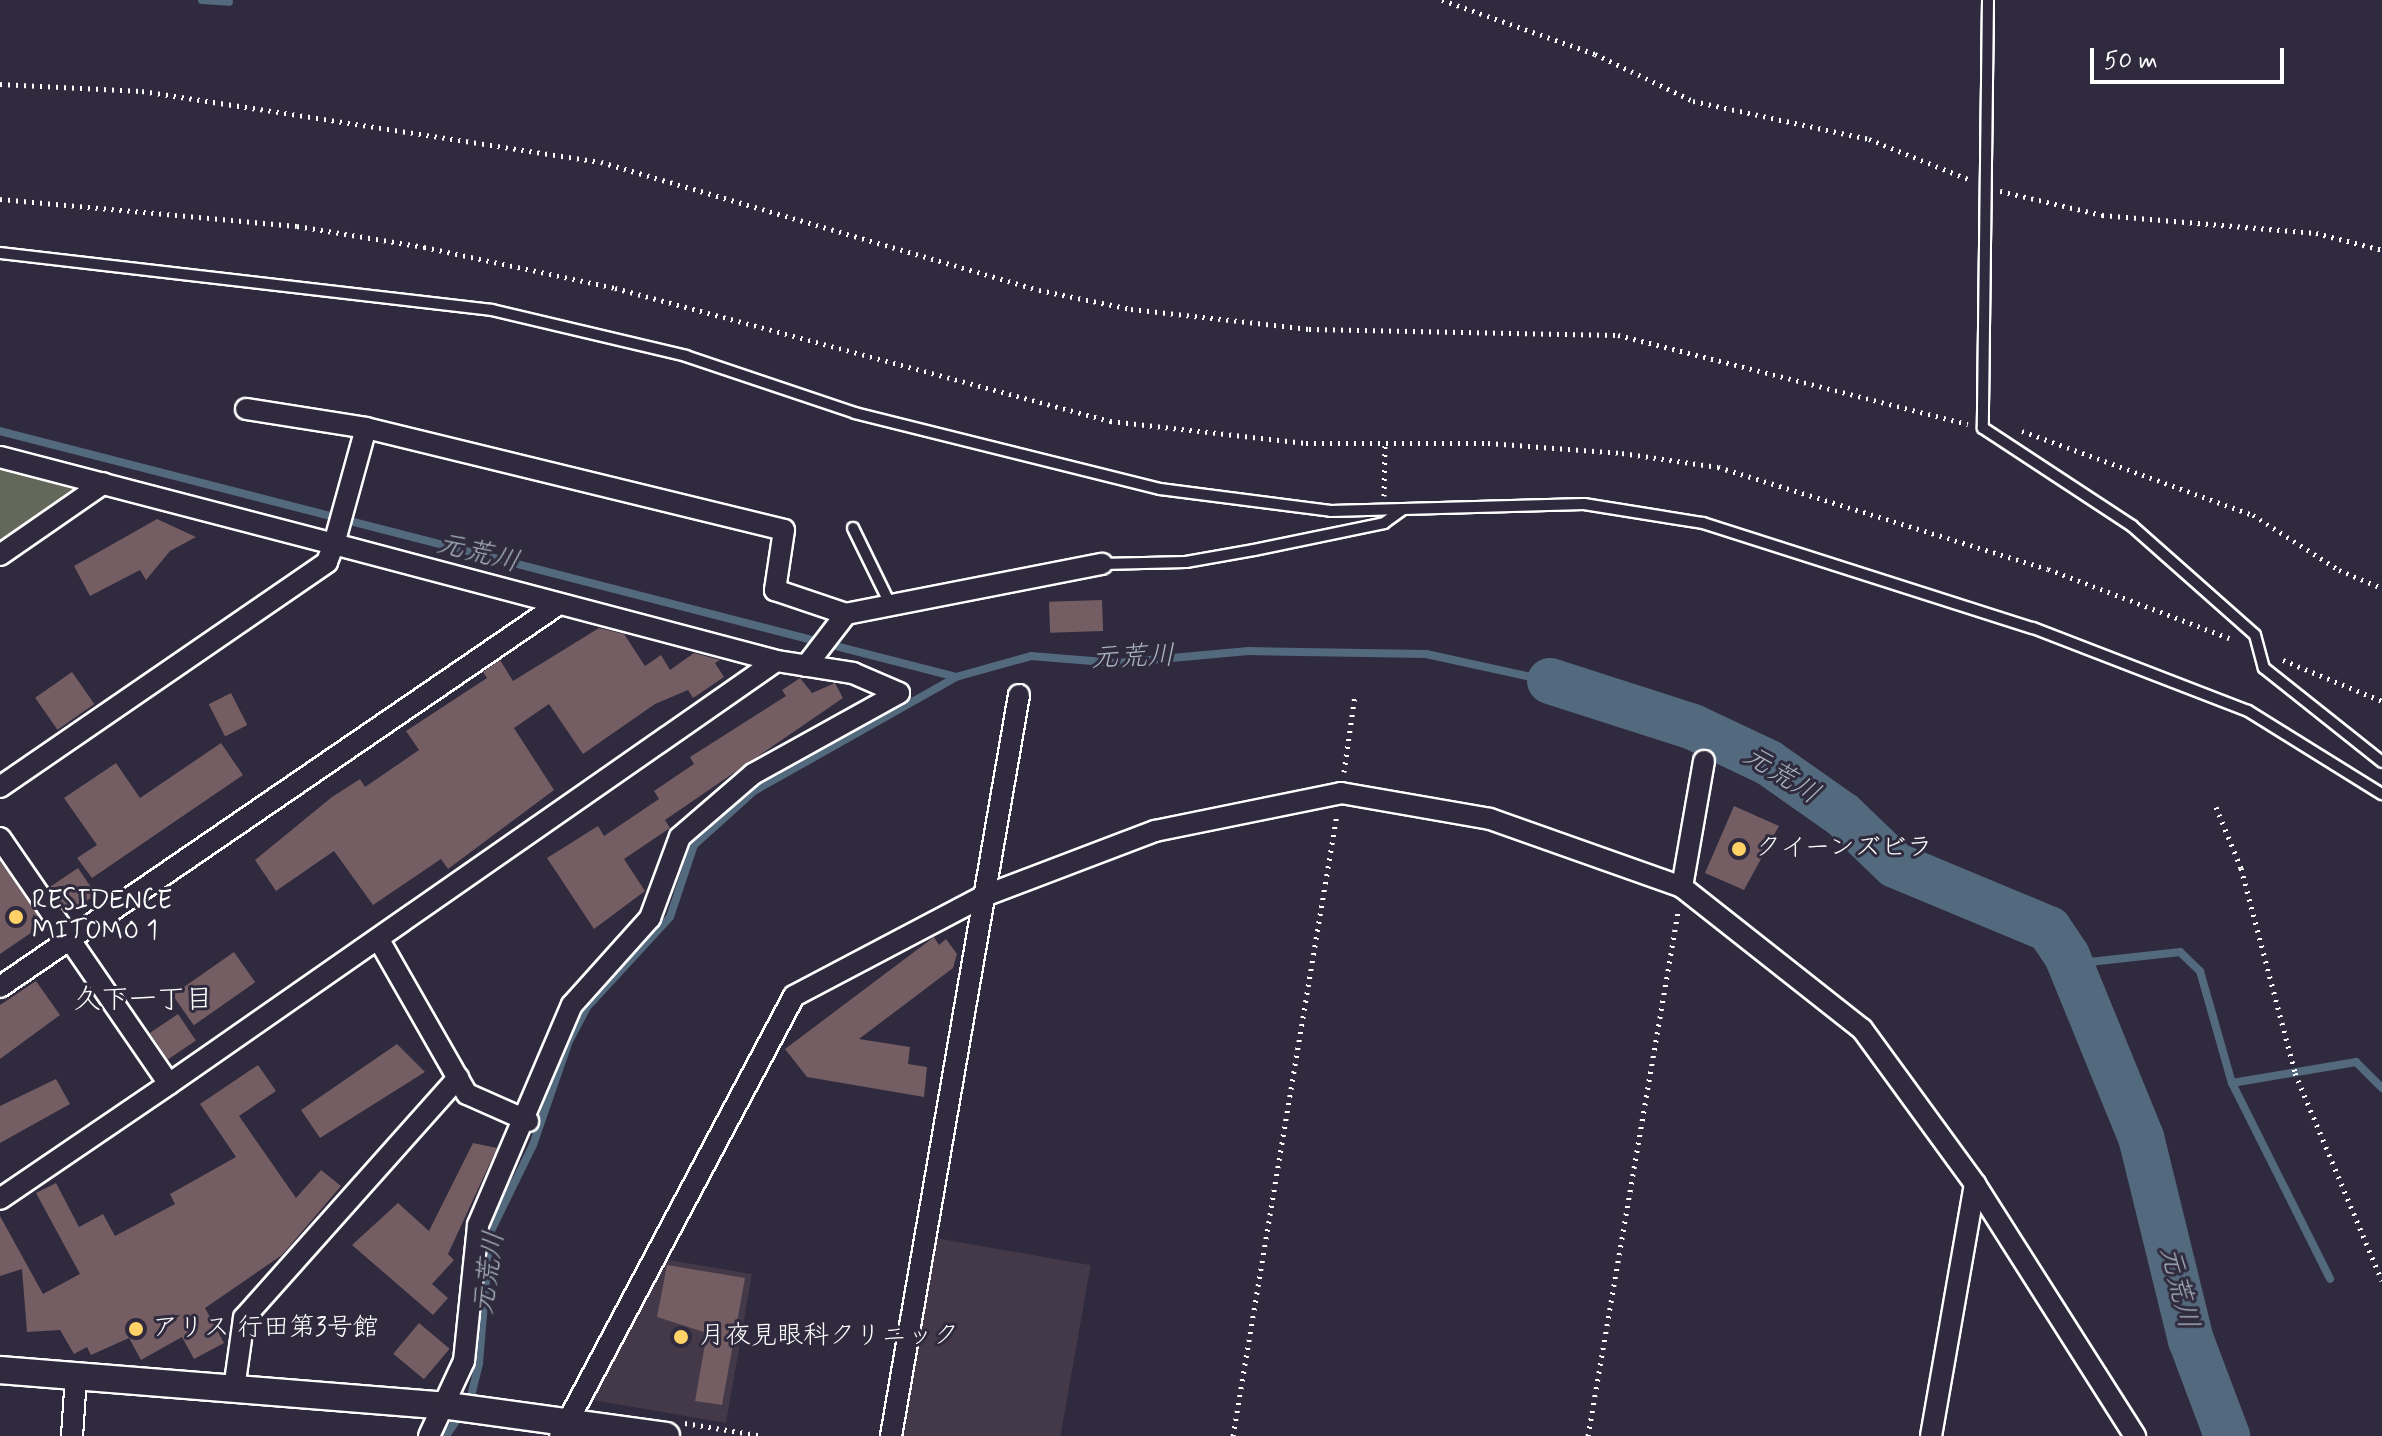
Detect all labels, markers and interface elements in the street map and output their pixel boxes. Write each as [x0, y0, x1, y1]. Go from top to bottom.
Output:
scale bar [2094, 32, 2288, 82]
text: 50 m [2104, 46, 2158, 77]
water label: 元荒川 [433, 528, 523, 580]
water label: 元荒川 [1090, 640, 1176, 676]
water label: 元荒川 [1736, 739, 1826, 813]
place label: クイーンズビラ [1755, 833, 1935, 865]
marker: クイーンズビラ [1730, 840, 1748, 858]
place label: RESIDENCE MITOMO 1 [32, 886, 172, 948]
marker: RESIDENCE MITOMO 1 [7, 908, 25, 926]
district label: 久下一丁目 [73, 984, 213, 1018]
water label: 元荒川 [468, 1229, 512, 1317]
water label: 元荒川 [2152, 1243, 2204, 1333]
place label: アリス 行田第3号館 [152, 1313, 379, 1345]
marker: アリス 行田第3号館 [127, 1320, 145, 1338]
place label: 月夜見眼科クリニック [699, 1321, 959, 1353]
marker: 月夜見眼科クリニック [670, 1326, 692, 1348]

